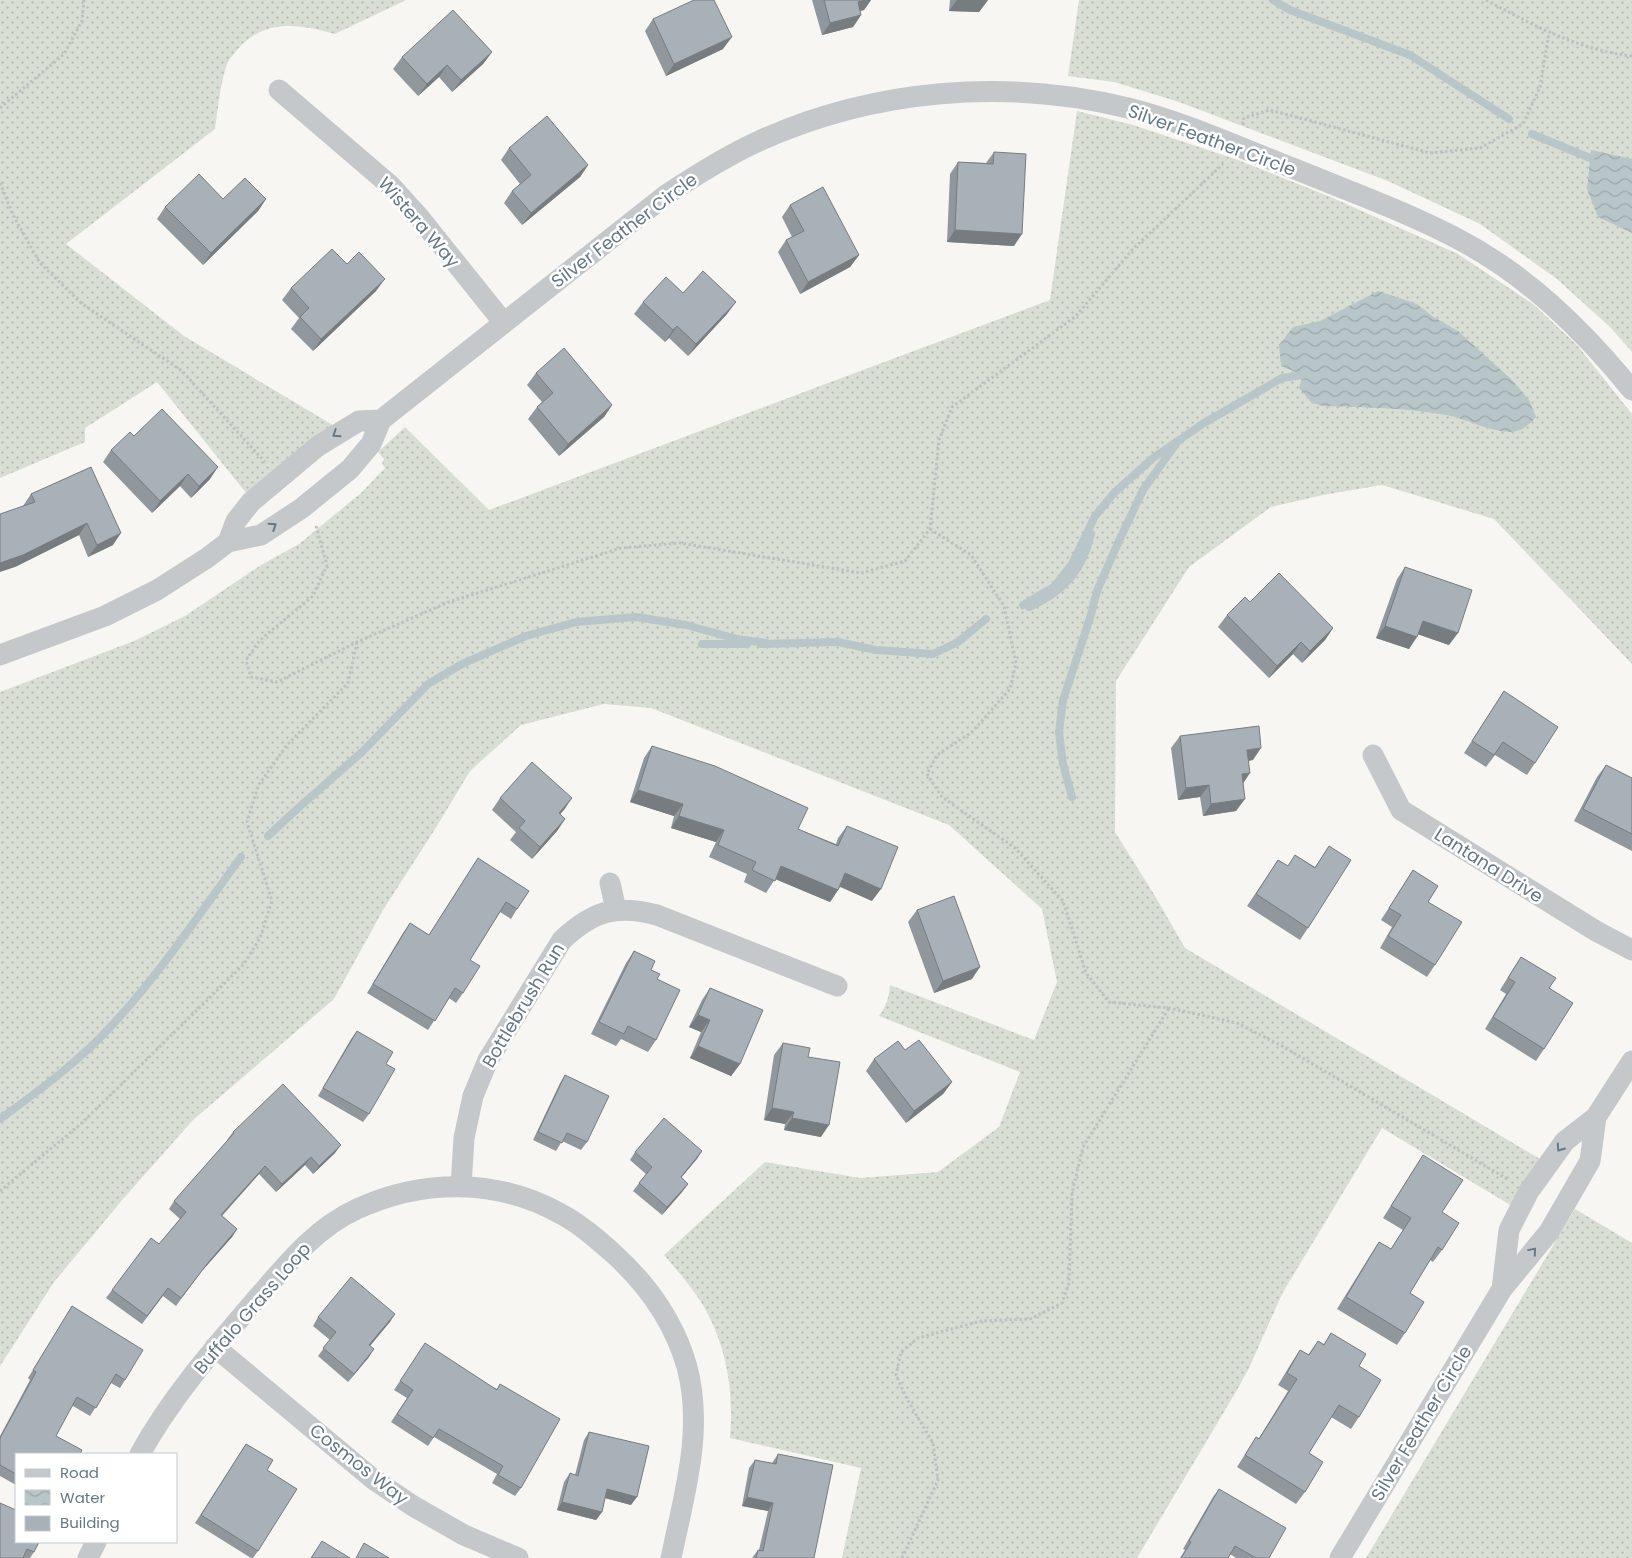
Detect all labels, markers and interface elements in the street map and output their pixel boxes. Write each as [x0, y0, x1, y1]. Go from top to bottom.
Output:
street label: Silver Feather Circle [1125, 98, 1299, 182]
street label: Silver Feather Circle [546, 167, 702, 293]
street label: Wistera Way [373, 171, 465, 273]
one-way arrow [333, 428, 342, 437]
one-way arrow [268, 523, 277, 533]
street label: Lantana Drive [1430, 822, 1548, 908]
street label: Bottlebrush Run [476, 938, 570, 1072]
one-way arrow [1557, 1142, 1566, 1152]
street label: Buffalo Grass Loop [188, 1237, 316, 1379]
one-way arrow [1527, 1248, 1535, 1257]
street label: Silver Feather Circle [1365, 1341, 1477, 1505]
street label: Cosmos Way [304, 1418, 414, 1510]
legend [15, 1453, 178, 1543]
text: Road [60, 1462, 99, 1483]
text: Water [60, 1487, 106, 1508]
text: Building [60, 1512, 120, 1533]

